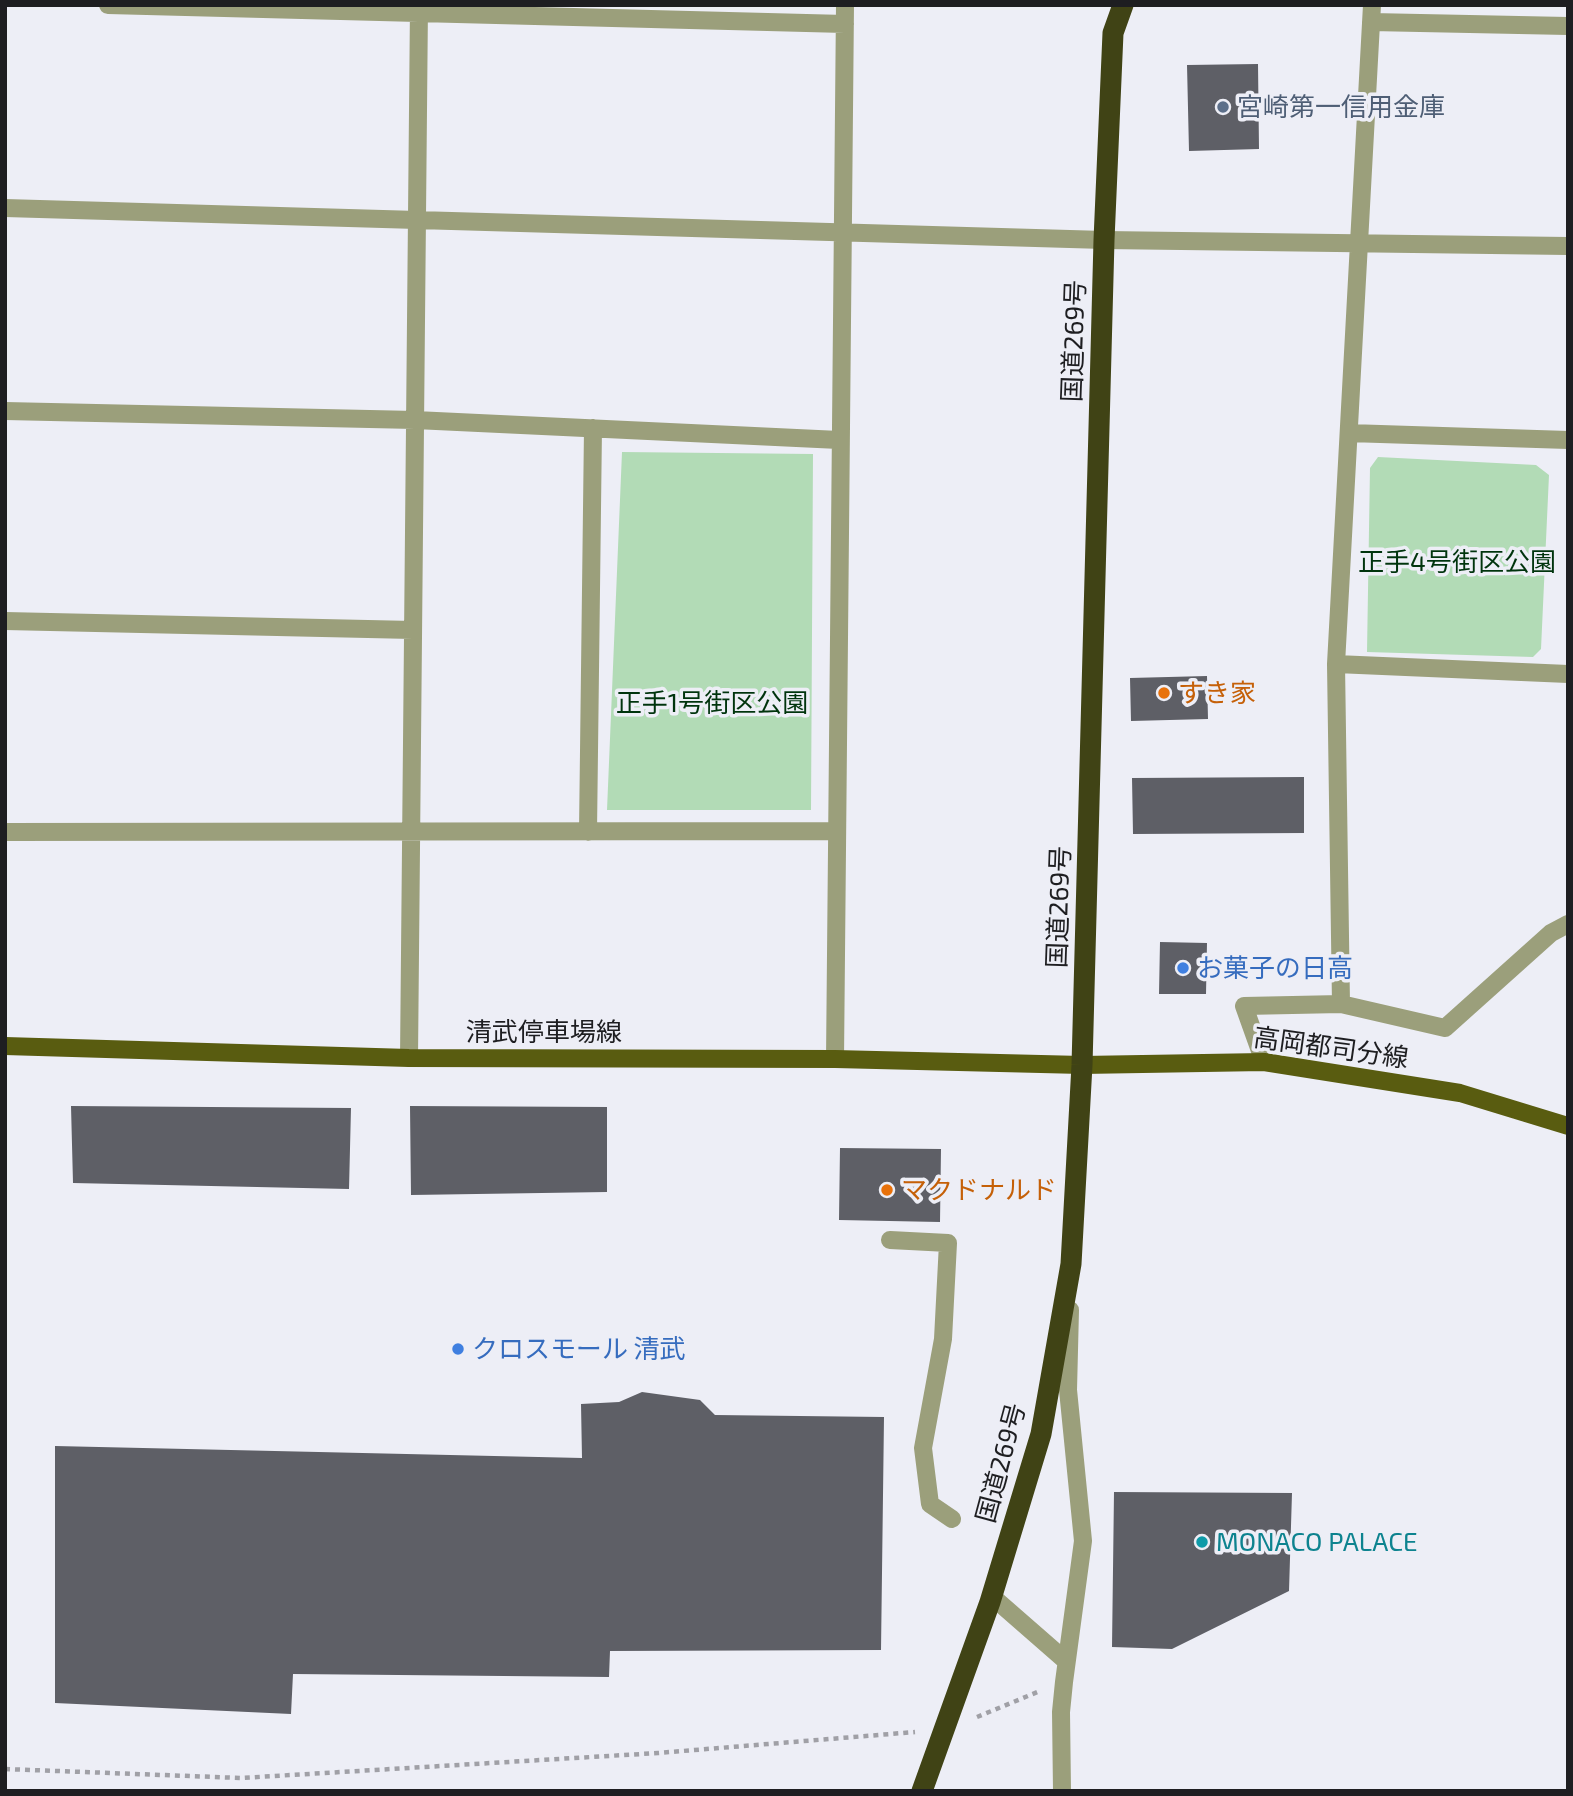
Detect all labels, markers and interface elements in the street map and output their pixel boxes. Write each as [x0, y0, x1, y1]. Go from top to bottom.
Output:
place label: 宮崎第一信用金庫 [1237, 91, 1445, 123]
marker: 宮崎第一信用金庫 [1215, 99, 1231, 115]
street label: 国道269号 [1056, 279, 1092, 403]
park label: 正手4号街区公園 [1358, 546, 1556, 578]
place label: すき家 [1178, 677, 1256, 709]
marker: すき家 [1156, 685, 1172, 701]
park label: 正手1号街区公園 [616, 687, 808, 719]
street label: 国道269号 [1041, 845, 1077, 969]
place label: お菓子の日高 [1197, 952, 1353, 984]
marker: お菓子の日高 [1175, 960, 1191, 976]
street label: 清武停車場線 [466, 1016, 622, 1048]
street label: 高岡都司分線 [1252, 1022, 1410, 1074]
place label: マクドナルド [901, 1174, 1057, 1206]
marker: マクドナルド [879, 1182, 895, 1198]
place label: クロスモール 清武 [472, 1333, 686, 1365]
marker: クロスモール 清武 [450, 1341, 466, 1357]
street label: 国道269号 [970, 1400, 1032, 1526]
place label: MONACO PALACE [1216, 1526, 1418, 1558]
marker: MONACO PALACE [1194, 1534, 1210, 1550]

